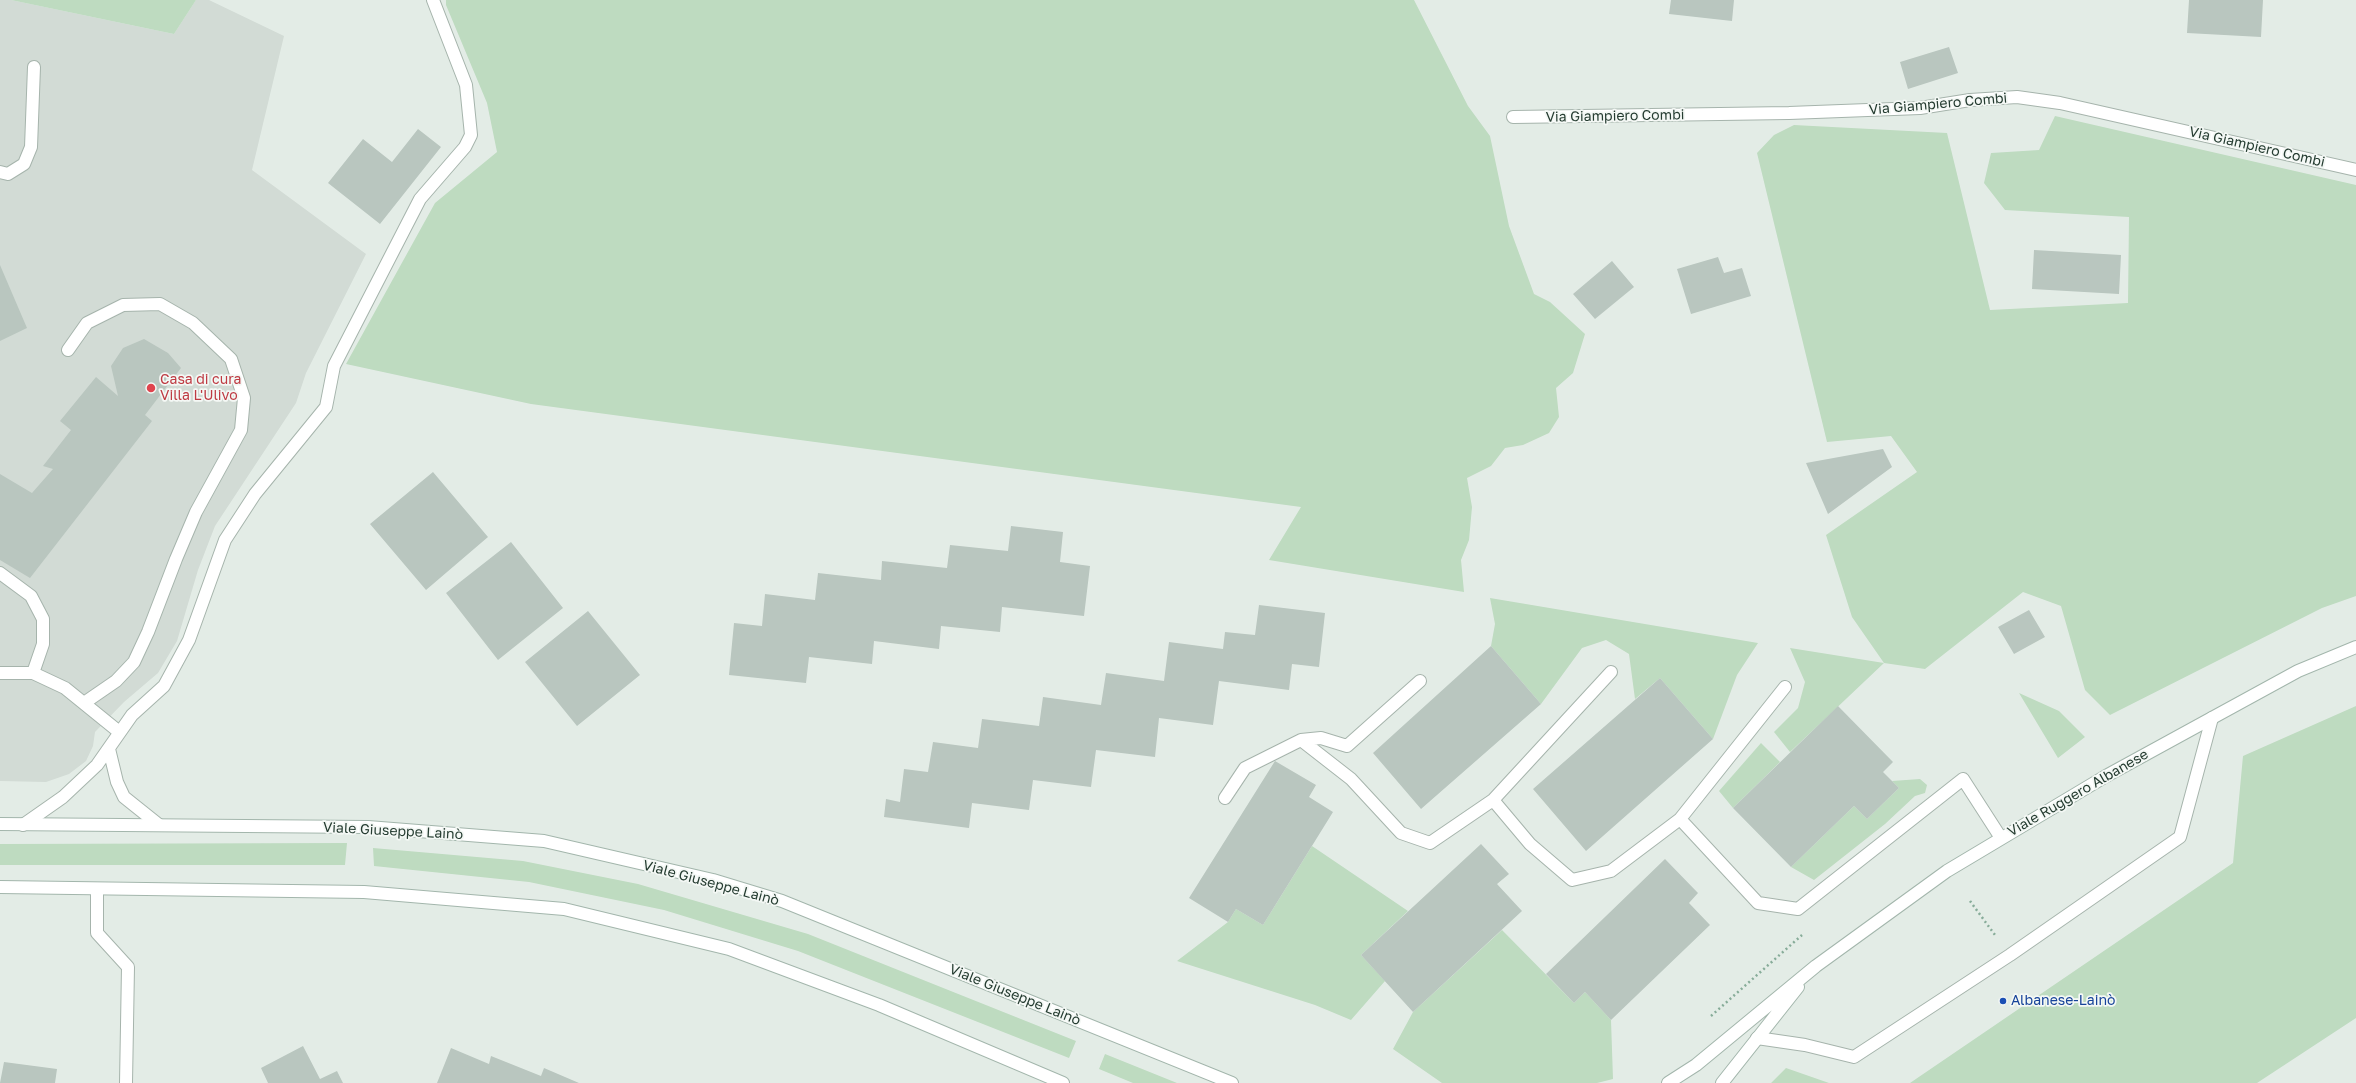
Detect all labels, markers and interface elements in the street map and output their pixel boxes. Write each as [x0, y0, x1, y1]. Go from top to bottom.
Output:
street label: Via Giampiero Combi [1868, 90, 2008, 118]
street label: Via Giampiero Combi [1545, 106, 1685, 126]
street label: Via Giampiero Combi [2187, 123, 2327, 171]
place label: Casa di cura Villa L'Ulivo [160, 372, 241, 404]
marker: Casa di cura Villa L'Ulivo [145, 382, 157, 394]
street label: Viale Ruggero Albanese [2005, 746, 2151, 840]
street label: Viale Giuseppe Lainò [323, 819, 463, 843]
street label: Viale Giuseppe Lainò [641, 857, 781, 909]
street label: Viale Giuseppe Lainò [947, 961, 1083, 1029]
place label: Albanese-Lainò [2011, 993, 2115, 1009]
marker: Albanese-Lainò [1998, 996, 2008, 1006]

